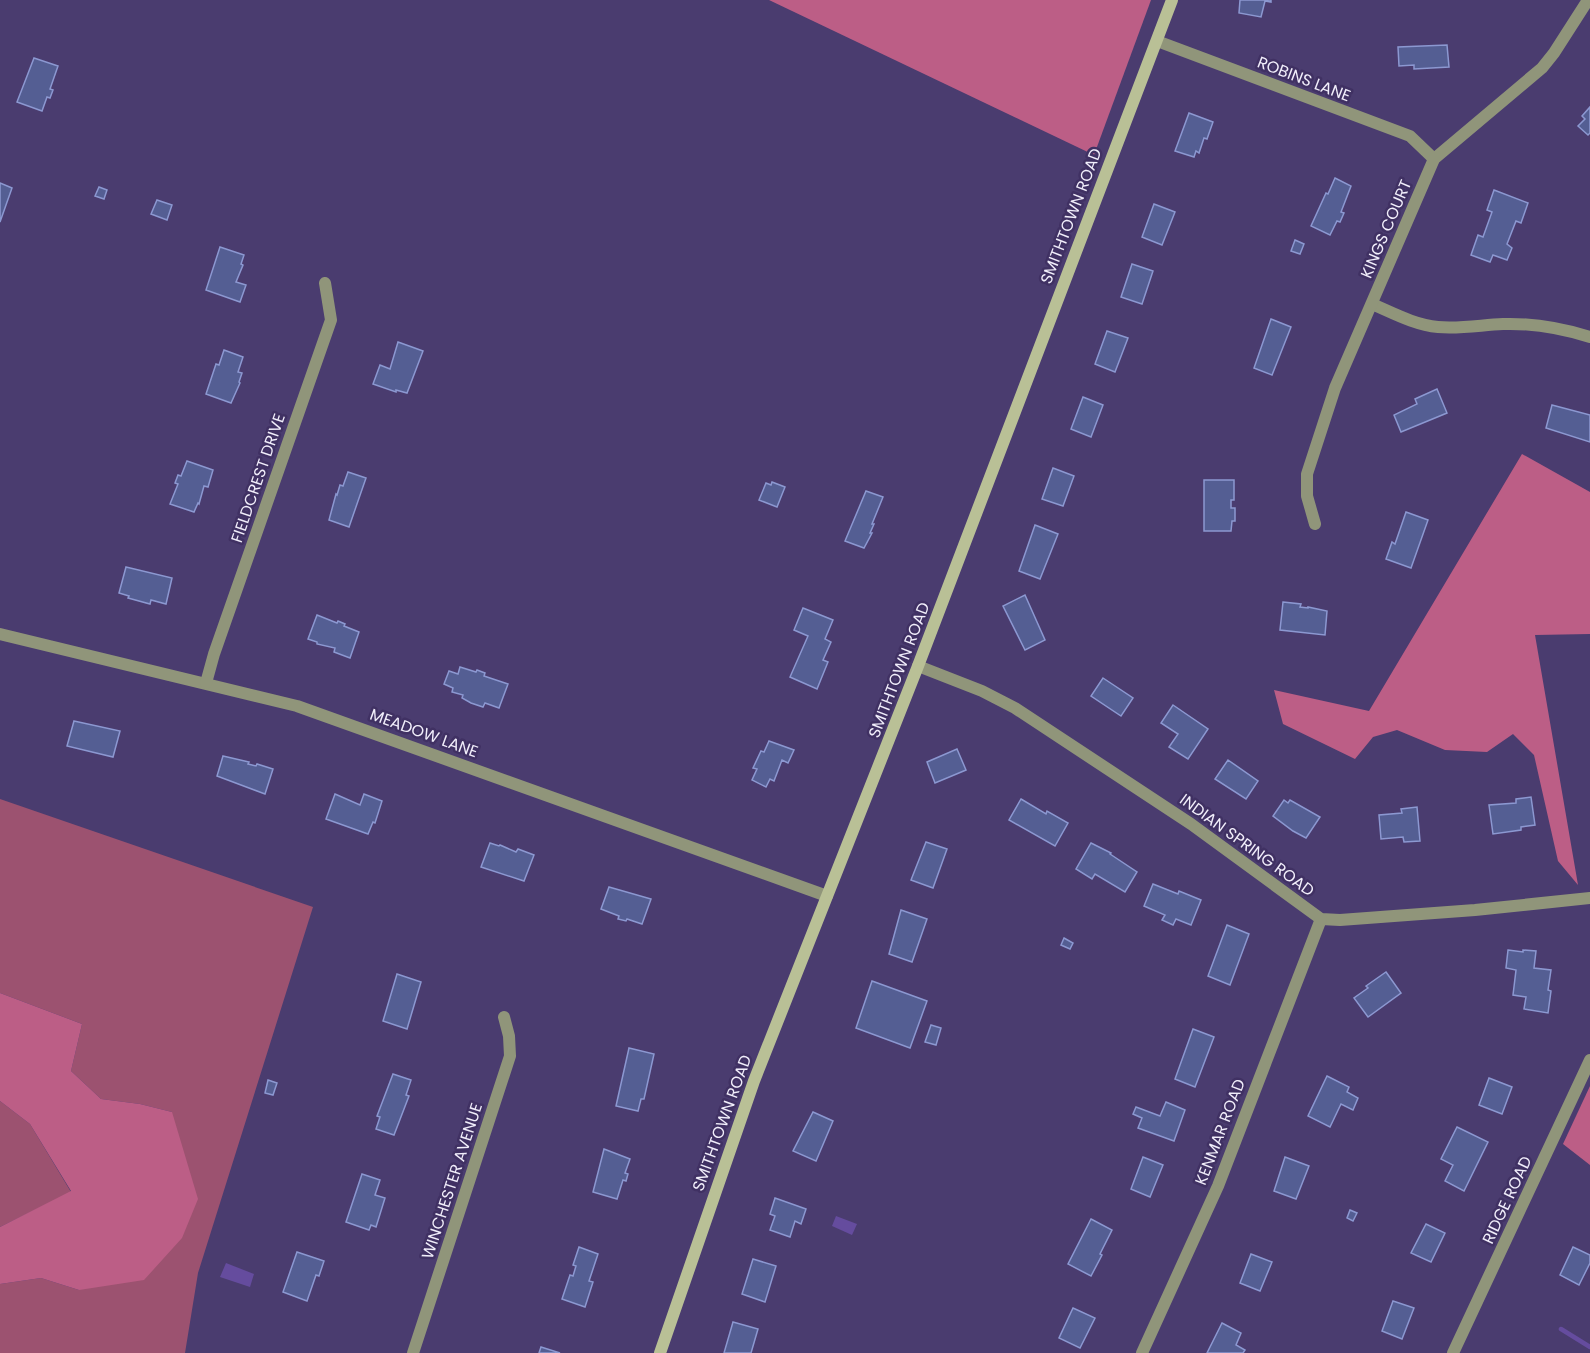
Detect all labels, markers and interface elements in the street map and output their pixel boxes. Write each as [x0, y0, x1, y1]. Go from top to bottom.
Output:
street label: ROBINS LANE [1254, 51, 1354, 107]
street label: SMITHTOWN ROAD [1035, 145, 1107, 287]
street label: KINGS COURT [1355, 176, 1417, 282]
street label: FIELDCREST DRIVE [225, 410, 291, 546]
street label: SMITHTOWN ROAD [863, 599, 935, 741]
street label: MEADOW LANE [367, 703, 481, 763]
street label: INDIAN SPRING ROAD [1175, 788, 1319, 902]
street label: SMITHTOWN ROAD [687, 1052, 757, 1194]
street label: KENMAR ROAD [1189, 1076, 1251, 1188]
street label: WINCHESTER AVENUE [416, 1100, 488, 1262]
street label: RIDGE ROAD [1477, 1152, 1537, 1248]

